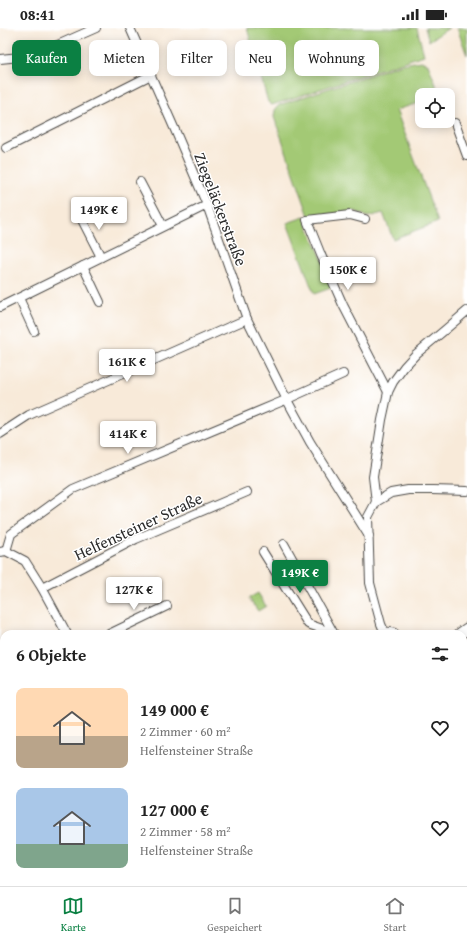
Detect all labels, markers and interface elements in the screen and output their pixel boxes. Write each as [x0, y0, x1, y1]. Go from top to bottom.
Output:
text: 08:41 [20, 4, 55, 25]
chip: Kaufen [12, 40, 81, 76]
chip: Mieten [89, 40, 159, 76]
chip: Filter [167, 40, 227, 76]
chip: Neu [235, 40, 286, 76]
chip: Wohnung [294, 40, 379, 76]
map controls [415, 88, 455, 128]
button: locate [415, 88, 455, 128]
street label: Ziegeläckerstraße [188, 149, 254, 269]
pin: 149K € [66, 197, 132, 231]
text: 149K € [80, 200, 118, 219]
pin: 150K € [315, 257, 381, 291]
text: 150K € [329, 260, 367, 279]
pin: 161K € [94, 349, 160, 383]
text: 161K € [108, 352, 146, 371]
pin: 414K € [95, 421, 161, 455]
text: 414K € [109, 424, 147, 443]
street label: Helfensteiner Straße [70, 486, 206, 566]
pin: 149K € [267, 560, 333, 594]
text: 149K € [281, 563, 319, 582]
pin: 127K € [101, 577, 167, 611]
text: 127K € [115, 580, 153, 599]
text: 6 Objekte [16, 642, 86, 667]
icon: filters [429, 643, 451, 665]
text: 149 000 € [140, 697, 209, 722]
icon: home [48, 704, 96, 752]
icon: heart [429, 717, 451, 739]
text: 2 Zimmer · 60 m² [140, 722, 231, 741]
text: Helfensteiner Straße [140, 741, 253, 760]
text: 127 000 € [140, 797, 209, 822]
icon: home [48, 804, 96, 852]
icon: heart [429, 817, 451, 839]
text: 2 Zimmer · 58 m² [140, 822, 231, 841]
text: Helfensteiner Straße [140, 841, 253, 860]
tab: Karte [61, 895, 86, 935]
tab: Gespeichert [207, 895, 262, 935]
tab: Start [383, 895, 406, 935]

